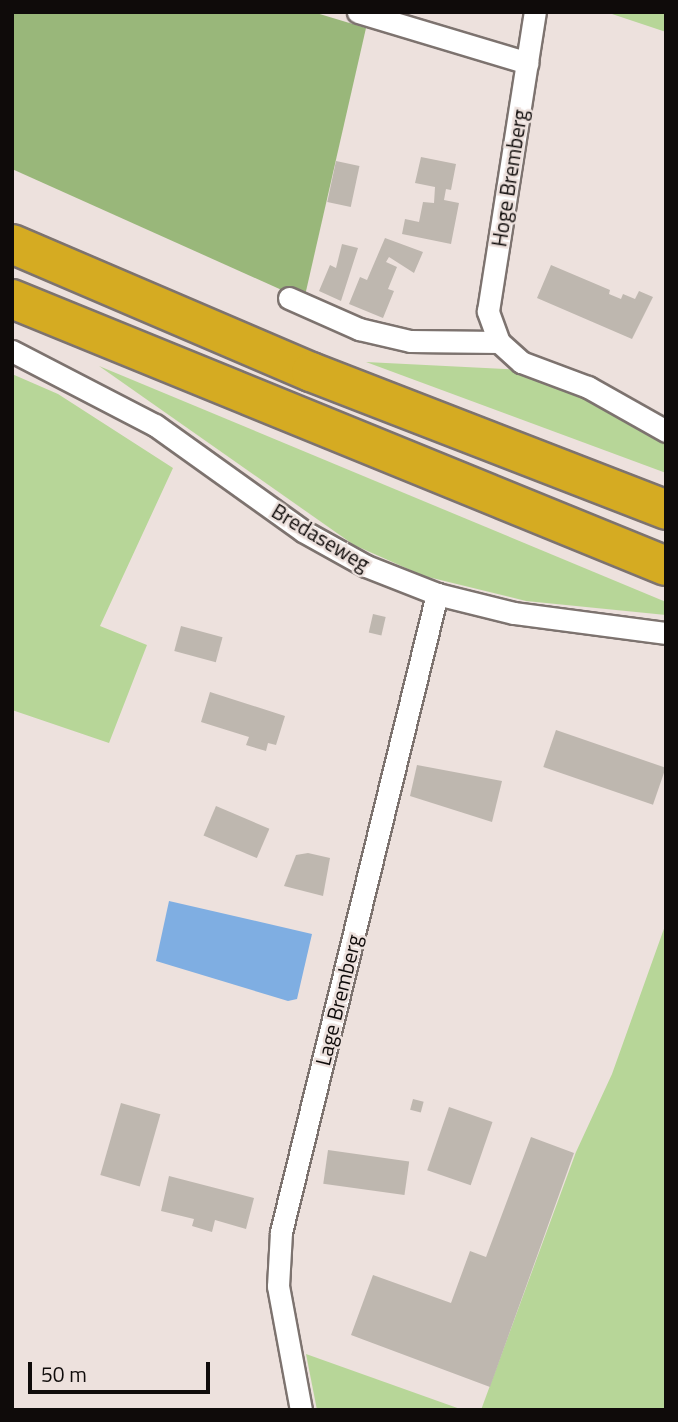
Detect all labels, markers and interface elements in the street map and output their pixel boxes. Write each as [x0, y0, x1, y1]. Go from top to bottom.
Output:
street label: Hoge Bremberg [486, 107, 532, 249]
street label: Bredaseweg [267, 498, 375, 576]
street label: Lage Bremberg [310, 932, 366, 1068]
scale bar [32, 1348, 214, 1392]
text: 50 m [41, 1358, 87, 1390]

